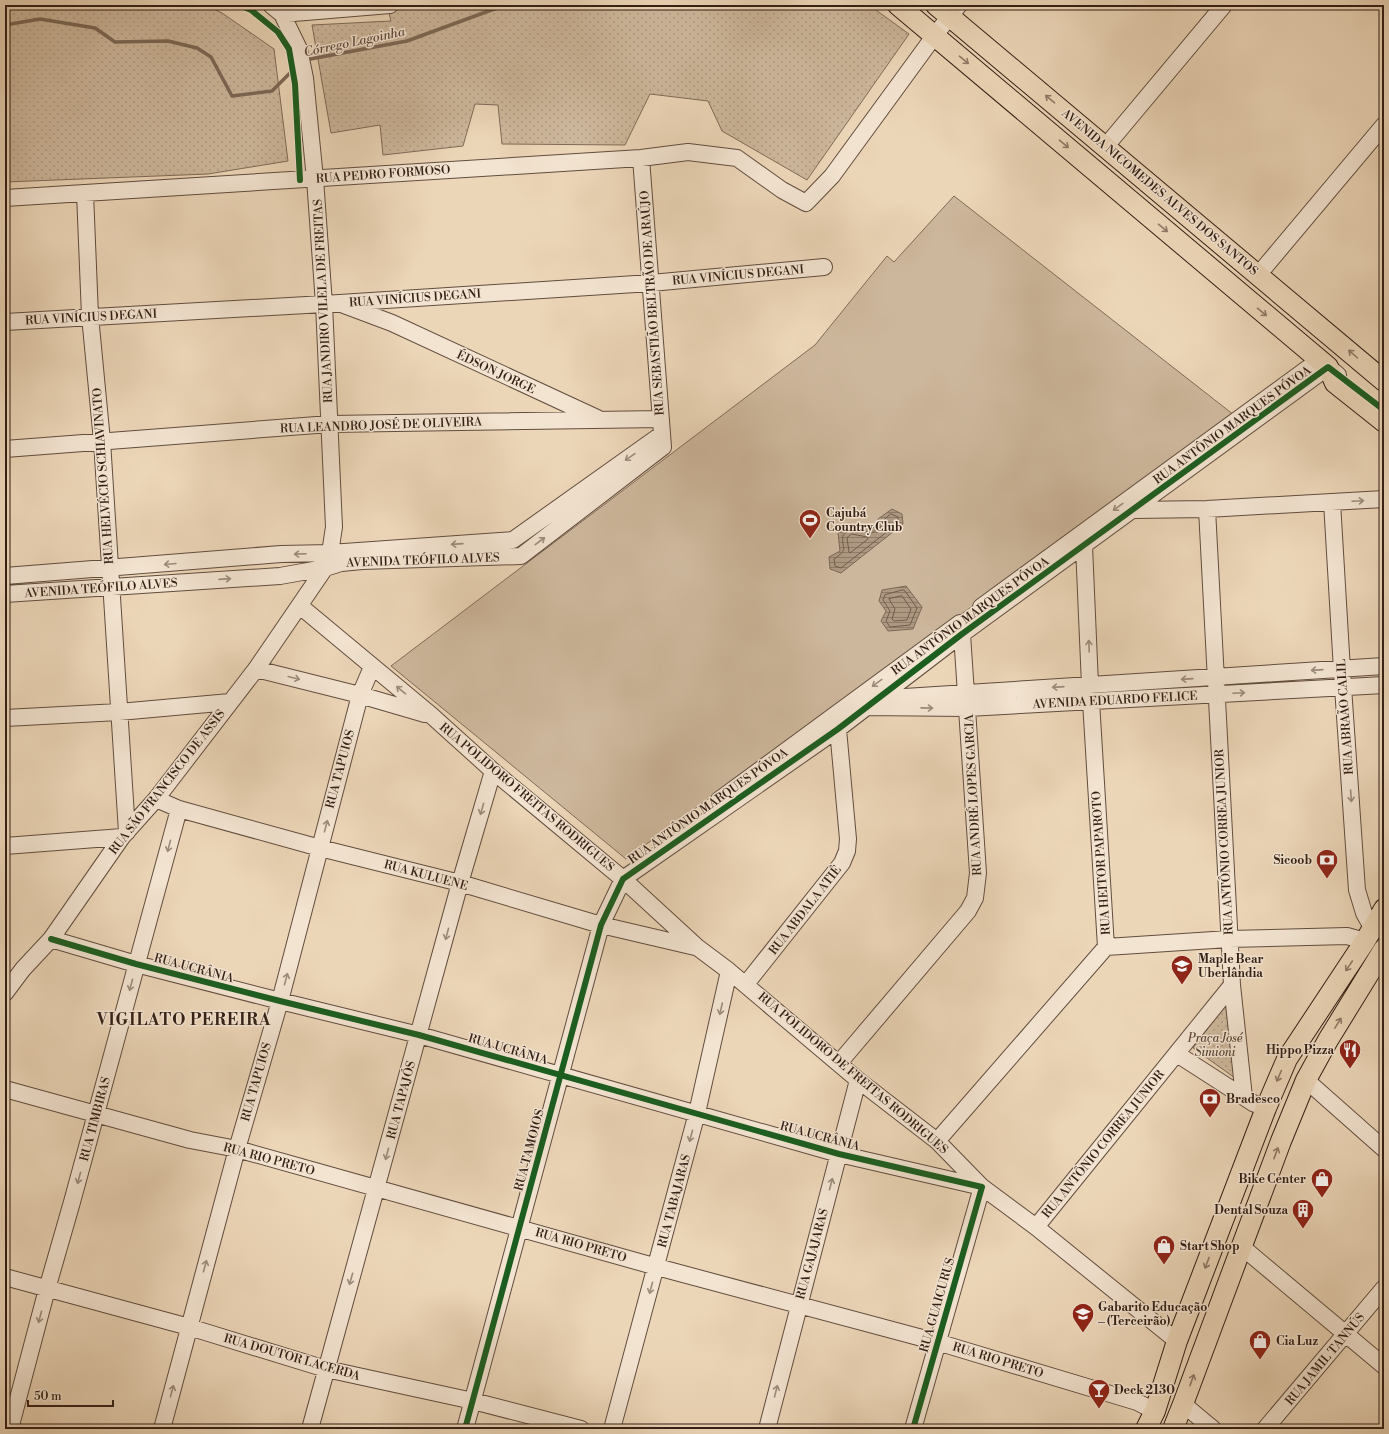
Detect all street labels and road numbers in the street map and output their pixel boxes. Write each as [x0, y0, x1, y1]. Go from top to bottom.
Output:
street label: AVENIDA NICOMEDES ALVES DOS SANTOS [1058, 105, 1261, 279]
street label: RUA PEDRO FORMOSO [315, 162, 451, 187]
street label: RUA SEBASTIÃO BELTRÃO DE ARAÚJO [635, 190, 668, 416]
street label: RUA JANDIRO VILELA DE FREITAS [311, 199, 336, 403]
street label: RUA VINÍCIUS DEGANI [671, 260, 805, 289]
street label: RUA VINÍCIUS DEGANI [348, 284, 482, 311]
street label: RUA VINÍCIUS DEGANI [24, 305, 158, 328]
street label: ÉDSON JORGE [454, 346, 538, 397]
street label: RUA ANTÔNIO MARQUES PÓVOA [1149, 361, 1315, 488]
street label: RUA HELVÉCIO SCHIAVINATO [88, 387, 117, 565]
street label: RUA LEANDRO JOSÉ DE OLIVEIRA [280, 412, 483, 437]
street label: AVENIDA TEÓFILO ALVES [345, 548, 500, 571]
street label: RUA ANTÔNIO MARQUES PÓVOA [887, 552, 1053, 679]
street label: AVENIDA TEÓFILO ALVES [23, 574, 178, 601]
street label: RUA ABRAÃO CALIL [1332, 659, 1357, 775]
street label: AVENIDA EDUARDO FELICE [1031, 689, 1198, 712]
street label: RUA SÃO FRANCISCO DE ASSIS [105, 706, 229, 858]
street label: RUA ANDRÉ LOPES GARCIA [960, 713, 985, 876]
street label: RUA POLIDORO FREITAS RODRIGUES [436, 720, 617, 875]
street label: RUA TAPUIOS [323, 728, 358, 810]
street label: RUA ANTÔNIO MARQUES PÓVOA [624, 743, 792, 867]
street label: RUA ANTÔNIO CORREA JUNIOR [1210, 748, 1237, 935]
street label: RUA HEITOR PAPAROTO [1089, 790, 1114, 935]
street label: RUA KULUENE [382, 857, 469, 894]
street label: RUA ABDALA ATIÊ [764, 862, 845, 958]
street label: RUA UCRÂNIA [152, 949, 237, 987]
street label: RUA POLIDORO DE FREITAS RODRIGUES [755, 989, 951, 1157]
street label: RUA UCRÂNIA [466, 1029, 551, 1068]
street label: RUA TAPUIOS [238, 1041, 275, 1123]
street label: RUA TAPAJÓS [382, 1059, 419, 1141]
street label: RUA ANTÔNIO CORREA JUNIOR [1037, 1066, 1168, 1221]
street label: RUA TIMBIRAS [77, 1075, 114, 1163]
street label: RUA TAMOIOS [511, 1107, 548, 1193]
street label: RUA UCRÂNIA [778, 1117, 863, 1155]
street label: RUA RIO PRETO [221, 1140, 316, 1179]
street label: RUA TABAJARAS [655, 1153, 694, 1250]
street label: RUA GAJAJARAS [793, 1207, 832, 1301]
street label: RUA RIO PRETO [533, 1225, 628, 1266]
street label: RUA GUAICURUS [917, 1256, 958, 1354]
street label: RUA JAMIL TANNÚS [1281, 1309, 1368, 1409]
street label: RUA DOUTOR LACERDA [222, 1331, 362, 1384]
street label: RUA RIO PRETO [951, 1340, 1045, 1381]

